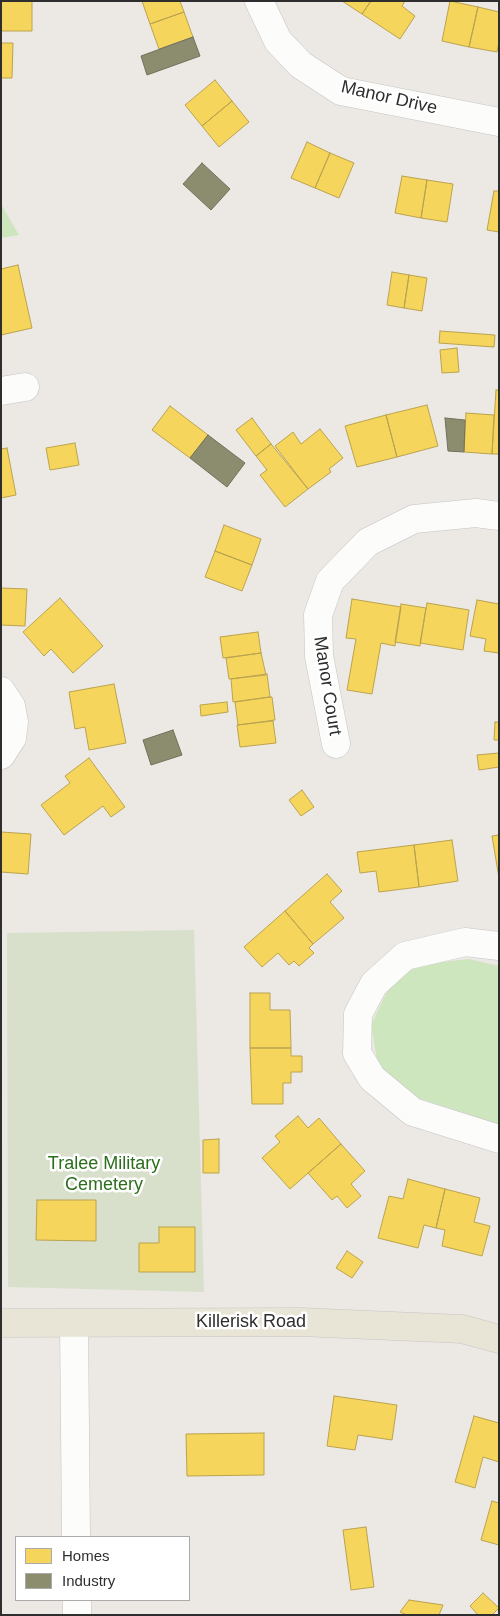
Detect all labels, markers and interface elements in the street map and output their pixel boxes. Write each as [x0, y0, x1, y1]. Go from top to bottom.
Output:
street label: Manor Drive [339, 76, 439, 120]
street label: Manor Court [309, 635, 345, 737]
park label: Tralee Military Cemetery [48, 1153, 160, 1196]
street label: Killerisk Road [196, 1311, 306, 1333]
legend [15, 1536, 190, 1601]
text: Homes [62, 1547, 110, 1564]
text: Industry [62, 1572, 115, 1589]

